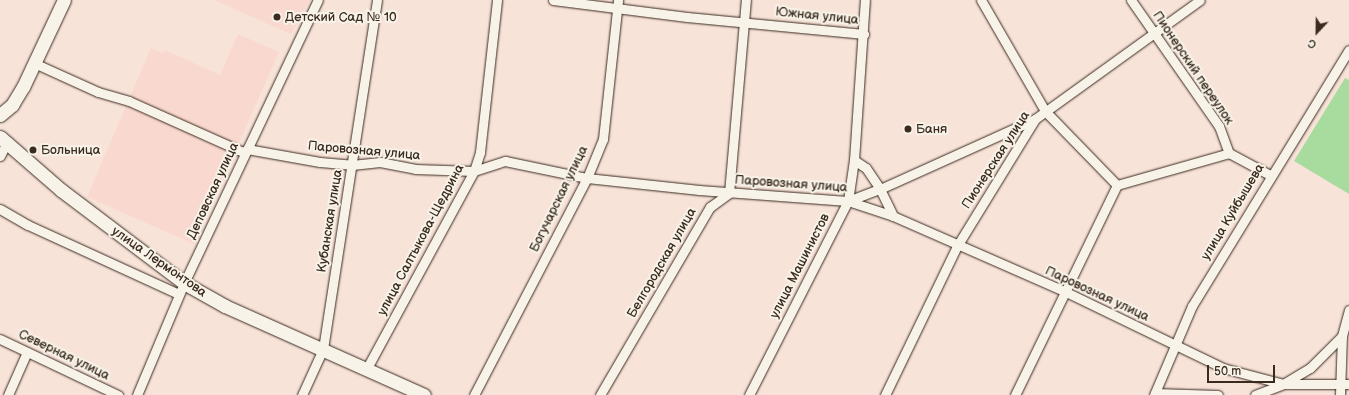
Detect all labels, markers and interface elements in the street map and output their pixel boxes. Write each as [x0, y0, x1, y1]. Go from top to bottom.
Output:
street label: Южная улица [775, 4, 859, 28]
street label: Пионерский переулок [1149, 8, 1237, 128]
place label: Детский Сад № 10 [285, 9, 397, 25]
marker: Детский Сад № 10 [272, 12, 282, 22]
north arrow [1297, 12, 1337, 52]
text: С [1306, 36, 1318, 51]
street label: Пионерская улица [959, 108, 1033, 212]
place label: Баня [916, 121, 947, 137]
marker: Баня [903, 124, 913, 134]
street label: Паровозная улица [307, 138, 421, 164]
street label: Деповская улица [184, 140, 242, 242]
place label: Больница [41, 142, 100, 158]
street label: Богучарская улица [527, 143, 591, 255]
marker: Больница [28, 145, 38, 155]
street label: улица Куйбышева [1198, 161, 1268, 263]
street label: улица Салтыкова-Щедрина [374, 162, 468, 318]
street label: Кубанская улица [314, 168, 346, 274]
street label: Паровозная улица [734, 172, 848, 196]
street label: Белгородская улица [624, 205, 700, 321]
street label: улица Машинистов [767, 211, 833, 321]
street label: улица Лермонтова [109, 223, 209, 301]
street label: Паровозная улица [1043, 263, 1151, 325]
street label: Северная улица [16, 326, 112, 384]
scale bar [1209, 357, 1277, 383]
text: 50 m [1214, 364, 1241, 379]

